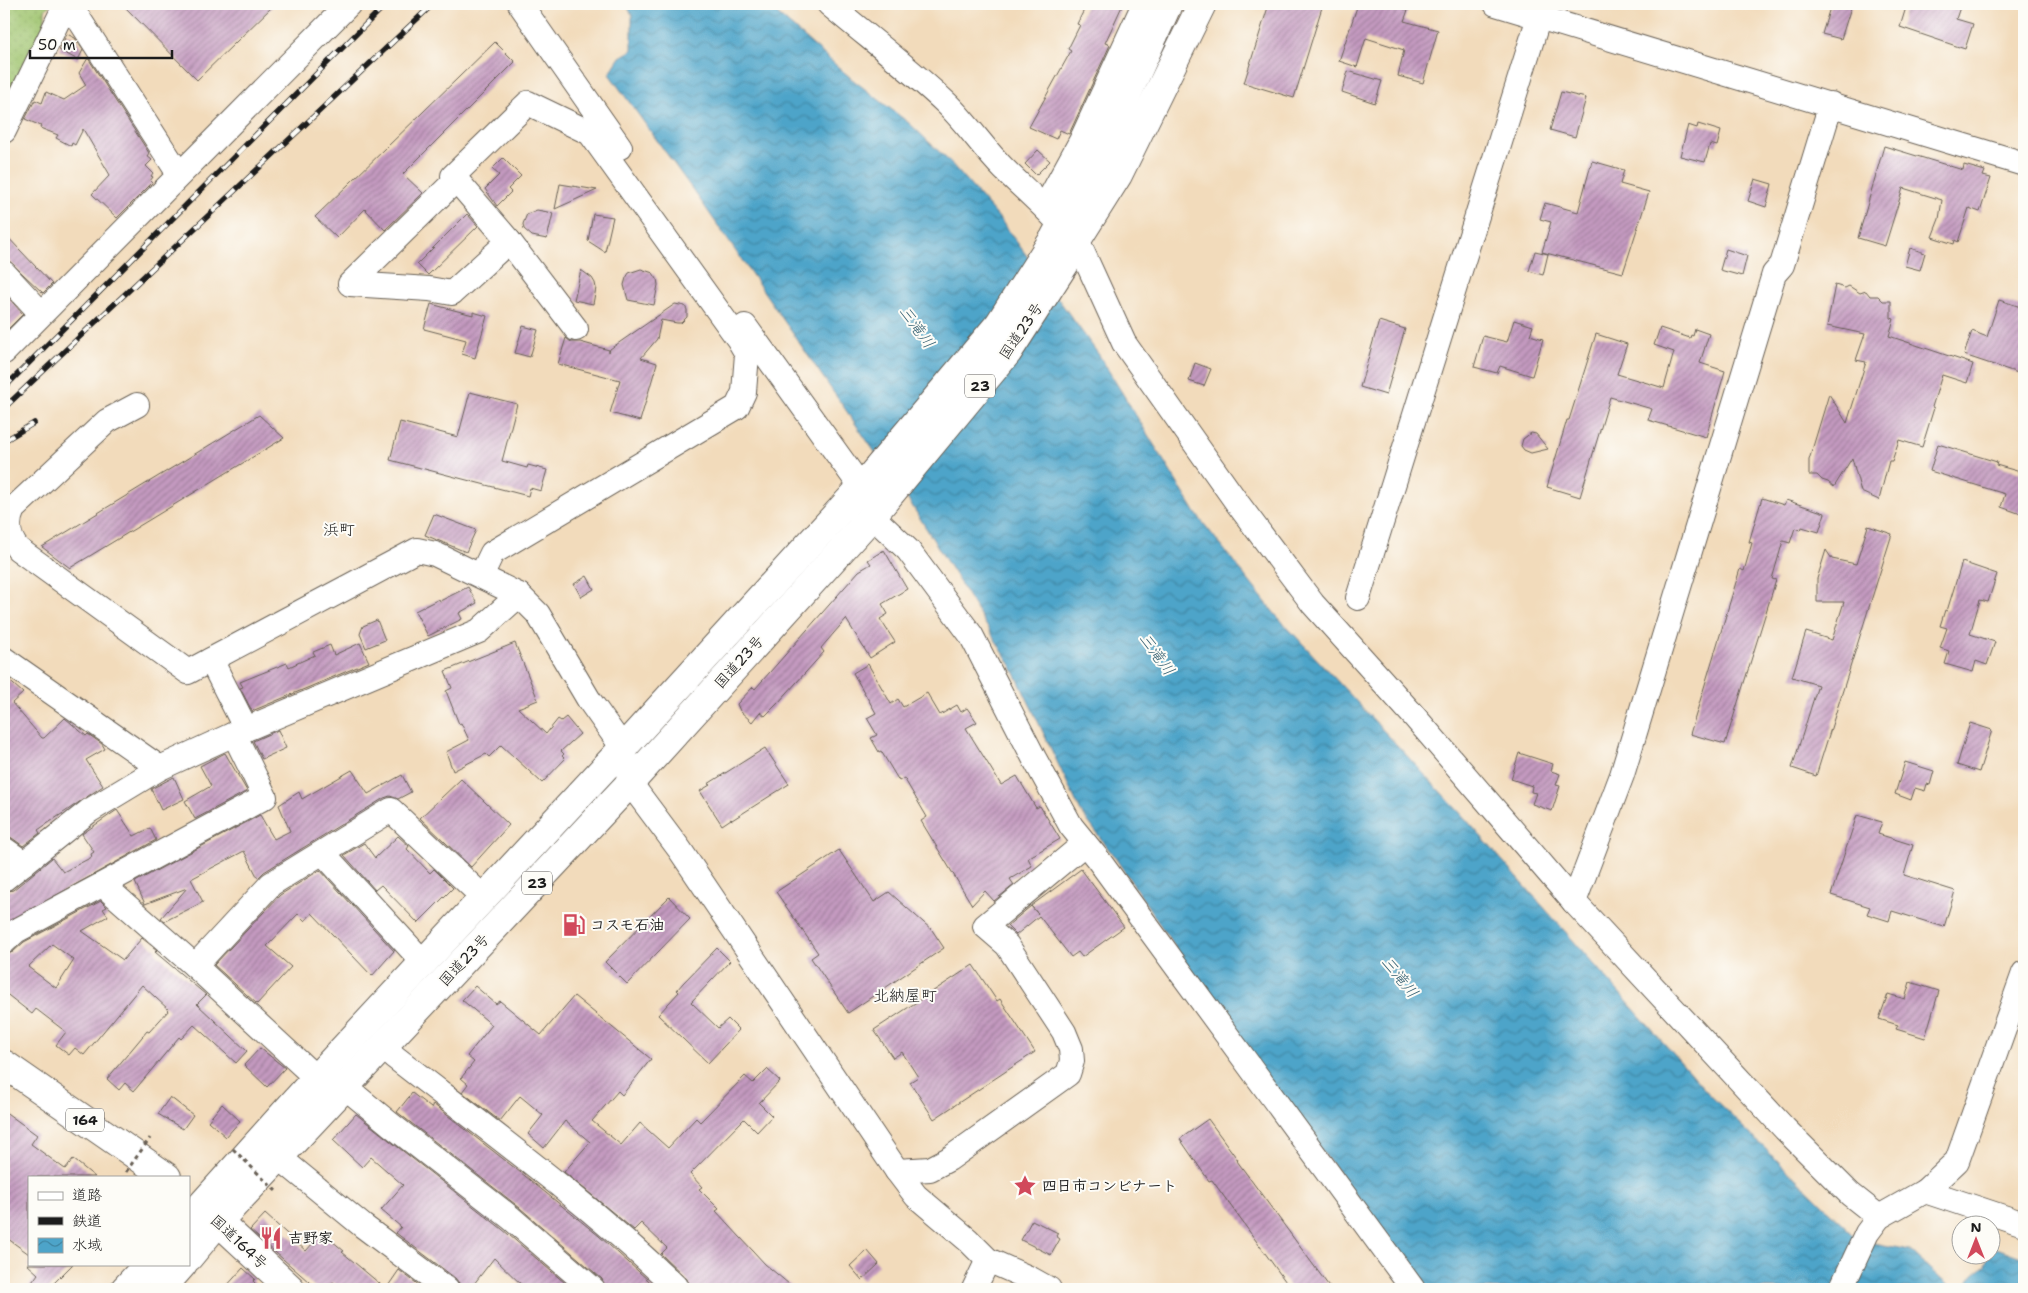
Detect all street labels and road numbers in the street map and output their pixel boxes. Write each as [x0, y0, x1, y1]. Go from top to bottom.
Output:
street label: 国道23号 [994, 298, 1048, 364]
road number: 23 [965, 374, 995, 398]
street label: 国道23号 [710, 631, 768, 693]
road number: 23 [522, 871, 552, 894]
street label: 国道23号 [434, 929, 494, 991]
road number: 164 [66, 1108, 104, 1132]
street label: 国道164号 [206, 1210, 272, 1274]

